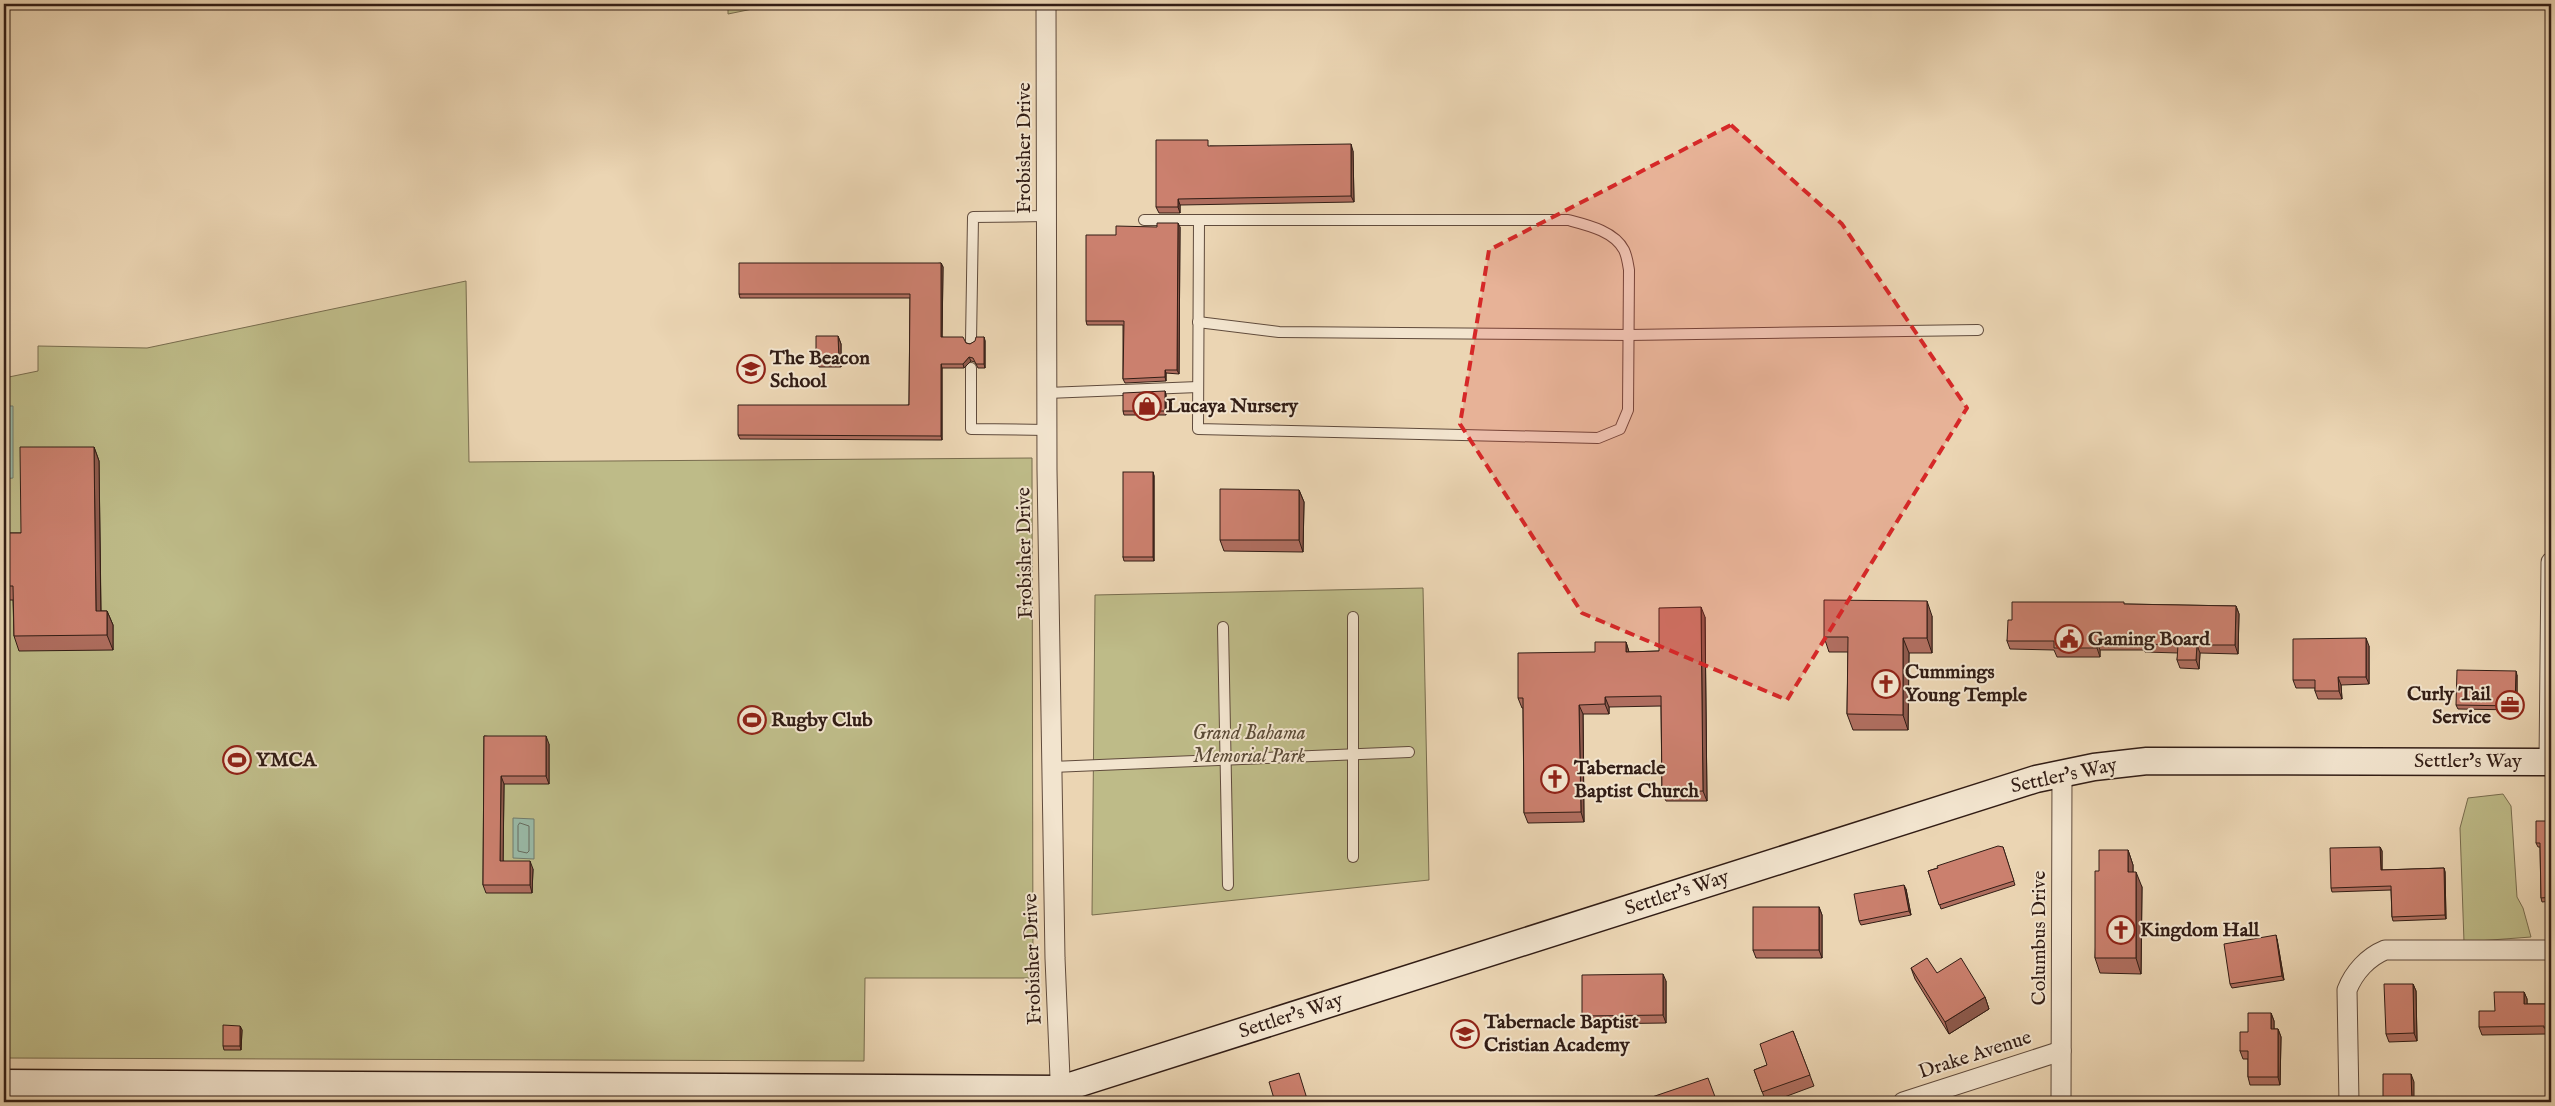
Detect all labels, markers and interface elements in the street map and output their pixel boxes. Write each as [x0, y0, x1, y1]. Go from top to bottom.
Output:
street label: Frobisher Drive [1012, 82, 1037, 214]
place label: The Beacon School [769, 346, 870, 394]
school or university icon: The Beacon School [736, 354, 766, 384]
shop icon: Lucaya Nursery [1132, 391, 1162, 421]
place label: Lucaya Nursery [1166, 394, 1299, 419]
street label: Frobisher Drive [1011, 487, 1039, 619]
public building icon: Gaming Board [2054, 624, 2084, 654]
place label: Gaming Board [2088, 627, 2211, 652]
place label: Cummings Young Temple [1905, 660, 2028, 708]
church icon: Cummings Young Temple [1871, 669, 1901, 699]
place label: Curly Tail Service [2407, 682, 2492, 730]
office icon: Curly Tail Service [2495, 690, 2525, 720]
sports icon: Rugby Club [737, 705, 767, 735]
place label: Rugby Club [771, 708, 873, 733]
park label: Grand Bahama Memorial Park [1192, 721, 1306, 769]
sports icon: YMCA [222, 745, 252, 775]
place label: YMCA [256, 748, 318, 773]
street label: Settler's Way [2414, 749, 2522, 774]
street label: Settler's Way [2009, 753, 2120, 799]
place label: Tabernacle Baptist Church [1573, 756, 1699, 804]
church icon: Tabernacle Baptist Church [1540, 764, 1570, 794]
street label: Settler's Way [1622, 864, 1732, 922]
street label: Columbus Drive [2027, 870, 2052, 1006]
street label: Frobisher Drive [1018, 893, 1048, 1025]
church icon: Kingdom Hall [2106, 915, 2136, 945]
place label: Kingdom Hall [2140, 918, 2260, 943]
street label: Settler's Way [1236, 987, 1346, 1045]
place label: Tabernacle Baptist Cristian Academy [1483, 1010, 1639, 1058]
school or university icon: Tabernacle Baptist Cristian Academy [1450, 1019, 1480, 1049]
street label: Drake Avenue [1915, 1025, 2035, 1085]

